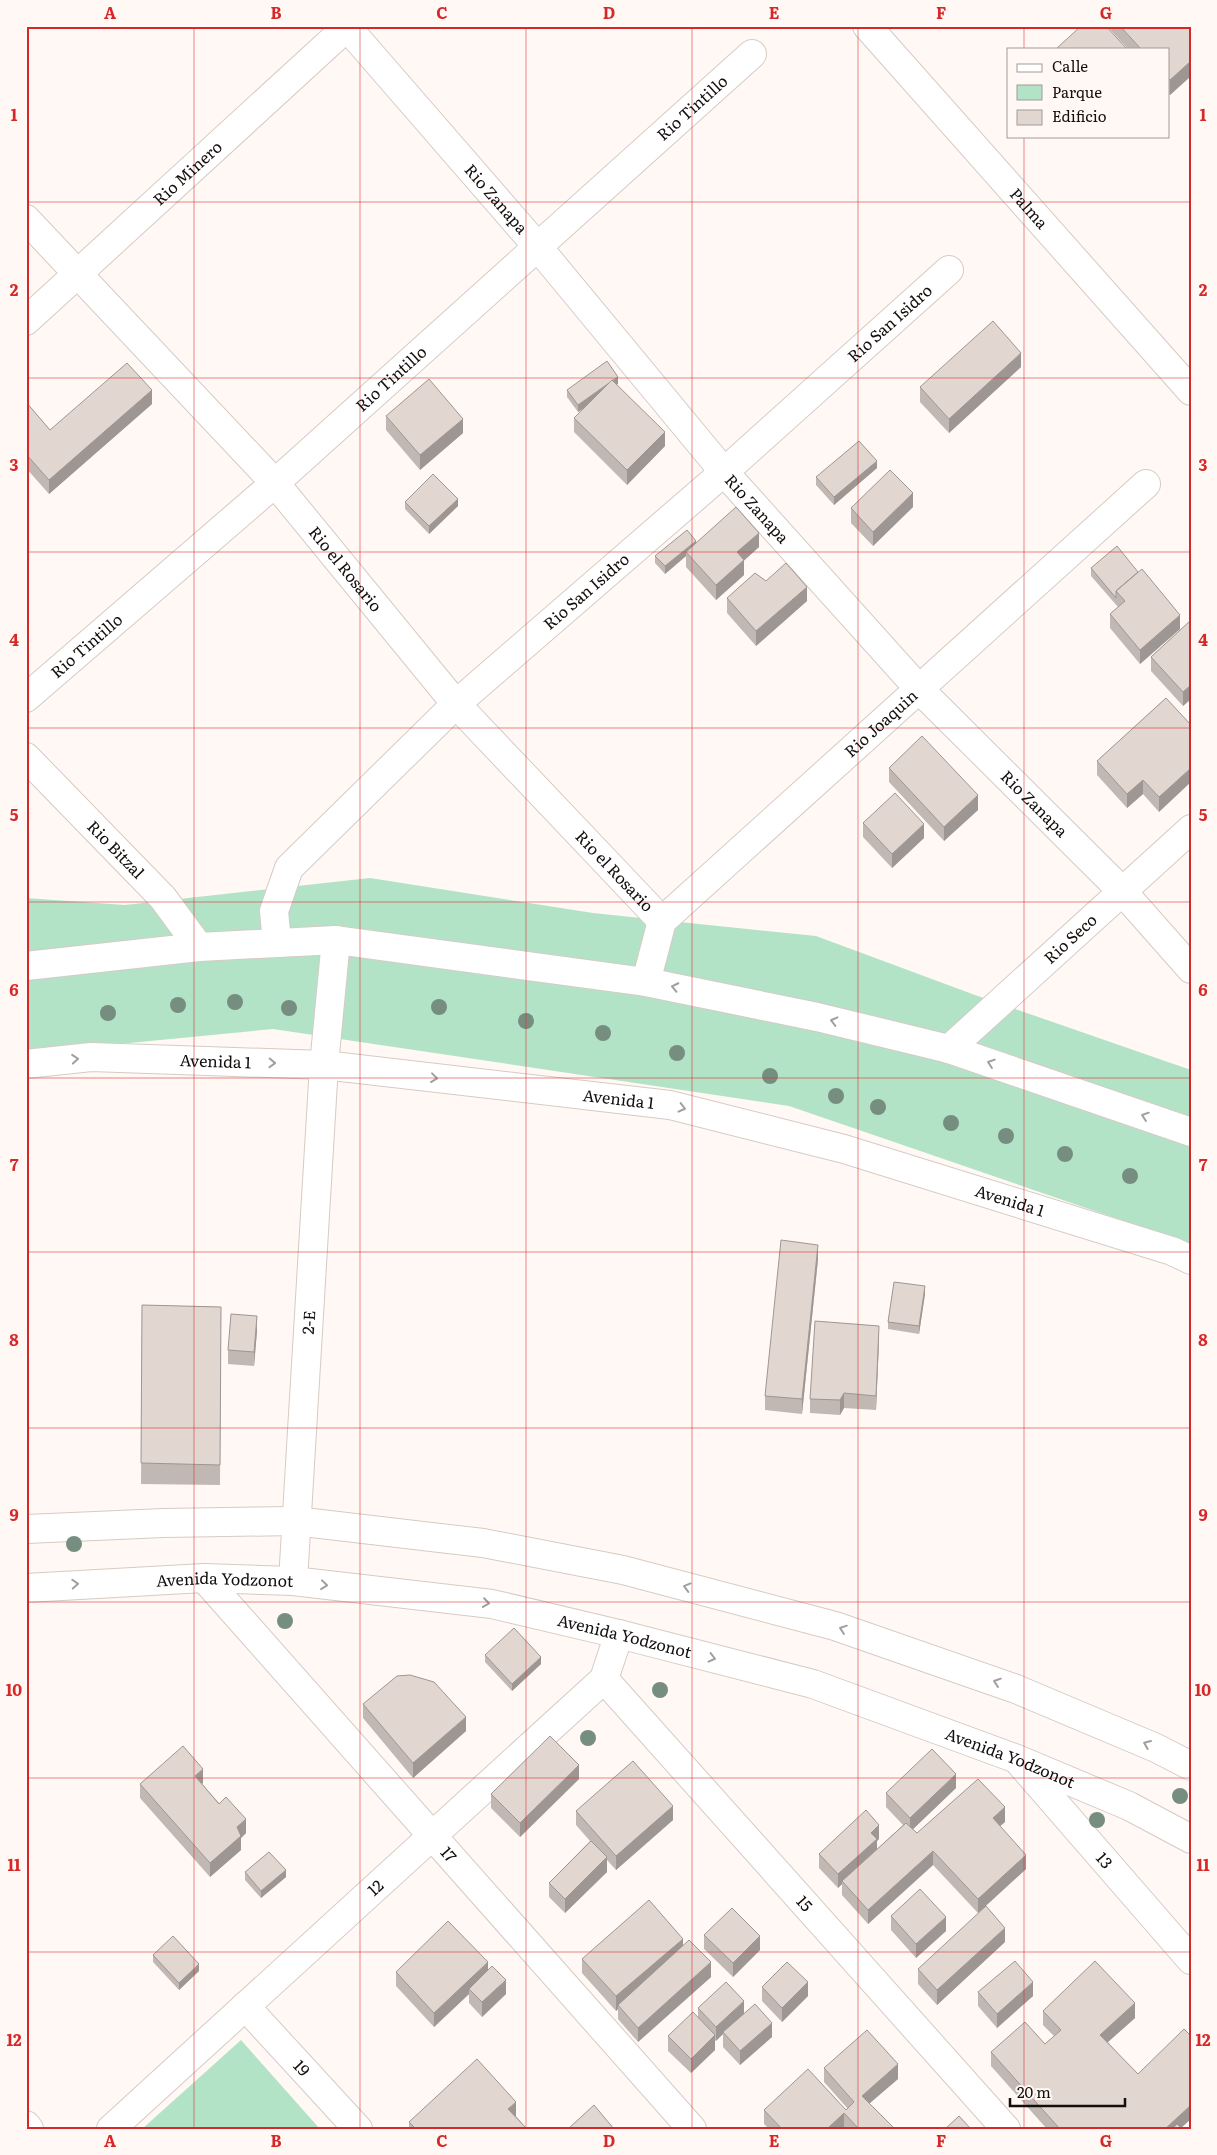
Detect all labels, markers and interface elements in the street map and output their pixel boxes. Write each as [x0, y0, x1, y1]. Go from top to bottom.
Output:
text: A [104, 0, 116, 24]
text: B [270, 0, 282, 24]
text: C [436, 0, 448, 24]
text: D [603, 0, 615, 24]
text: E [769, 0, 780, 24]
text: F [936, 0, 946, 24]
text: G [1100, 0, 1112, 24]
legend [1007, 48, 1170, 138]
text: Calle [1052, 54, 1088, 77]
street label: Rio Tintillo [651, 69, 732, 146]
text: Parque [1052, 80, 1102, 103]
text: 1 [11, 102, 18, 126]
text: 1 [1200, 102, 1207, 126]
text: Edificio [1052, 104, 1107, 127]
street label: Rio Minero [147, 134, 227, 210]
street label: Rio Zanapa [460, 158, 534, 239]
street label: Palma [1005, 182, 1055, 234]
text: 2 [10, 277, 19, 301]
text: 2 [1199, 277, 1208, 301]
street label: Rio San Isidro [841, 278, 937, 367]
street label: Rio Tintillo [349, 339, 431, 416]
text: 3 [10, 452, 19, 476]
text: 3 [1199, 452, 1208, 476]
street label: Rio Zanapa [720, 468, 796, 548]
street label: Rio el Rosario [304, 520, 389, 616]
street label: Rio San Isidro [537, 546, 634, 635]
street label: Rio Tintillo [45, 607, 127, 683]
text: 4 [9, 627, 19, 651]
text: 4 [1198, 627, 1208, 651]
street label: Rio Joaquin [838, 683, 922, 762]
street label: Rio Zanapa [996, 764, 1074, 842]
text: 5 [10, 802, 19, 826]
text: 5 [1199, 802, 1208, 826]
street label: Rio Bitzal [82, 814, 151, 883]
street label: Rio el Rosario [571, 824, 660, 917]
street label: Rio Seco [1038, 907, 1102, 969]
text: 6 [9, 977, 19, 1001]
text: 6 [1198, 977, 1208, 1001]
one-way arrow [671, 983, 679, 993]
one-way arrow [830, 1016, 839, 1027]
street label: Avenida 1 [179, 1047, 252, 1074]
one-way arrow [71, 1054, 79, 1065]
one-way arrow [268, 1058, 276, 1068]
one-way arrow [987, 1059, 996, 1069]
one-way arrow [430, 1072, 438, 1083]
street label: Avenida 1 [582, 1082, 656, 1114]
one-way arrow [677, 1102, 686, 1113]
one-way arrow [1141, 1112, 1149, 1122]
text: 7 [10, 1152, 19, 1176]
text: 7 [1199, 1152, 1208, 1176]
street label: Avenida 1 [972, 1178, 1048, 1222]
street label: 2-E [295, 1310, 320, 1335]
text: 8 [9, 1327, 19, 1351]
text: 8 [1198, 1327, 1208, 1351]
text: 9 [9, 1502, 19, 1526]
text: 9 [1198, 1502, 1208, 1526]
street label: Avenida Yodzonot [155, 1565, 294, 1592]
one-way arrow [71, 1579, 79, 1590]
one-way arrow [321, 1579, 329, 1590]
one-way arrow [682, 1582, 691, 1593]
one-way arrow [482, 1597, 490, 1608]
street label: Avenida Yodzonot [555, 1607, 695, 1663]
one-way arrow [840, 1625, 848, 1635]
one-way arrow [707, 1652, 715, 1662]
text: 10 [6, 1677, 22, 1701]
text: 10 [1195, 1677, 1211, 1701]
one-way arrow [993, 1678, 1002, 1688]
street label: Avenida Yodzonot [942, 1721, 1080, 1793]
one-way arrow [1143, 1740, 1152, 1751]
street label: 17 [436, 1840, 463, 1867]
street label: 13 [1091, 1846, 1119, 1873]
text: 11 [7, 1852, 21, 1876]
text: 11 [1196, 1852, 1210, 1876]
street label: 12 [361, 1873, 388, 1901]
street label: 15 [791, 1889, 819, 1916]
text: 12 [6, 2027, 22, 2051]
text: 12 [1195, 2027, 1211, 2051]
street label: 19 [289, 2054, 316, 2081]
scale bar [1010, 2075, 1124, 2107]
text: 20 m [1017, 2080, 1051, 2103]
text: A [104, 2128, 116, 2152]
text: B [270, 2128, 282, 2152]
text: C [436, 2128, 448, 2152]
text: D [603, 2128, 615, 2152]
text: E [769, 2128, 780, 2152]
text: F [936, 2128, 946, 2152]
text: G [1100, 2128, 1112, 2152]

